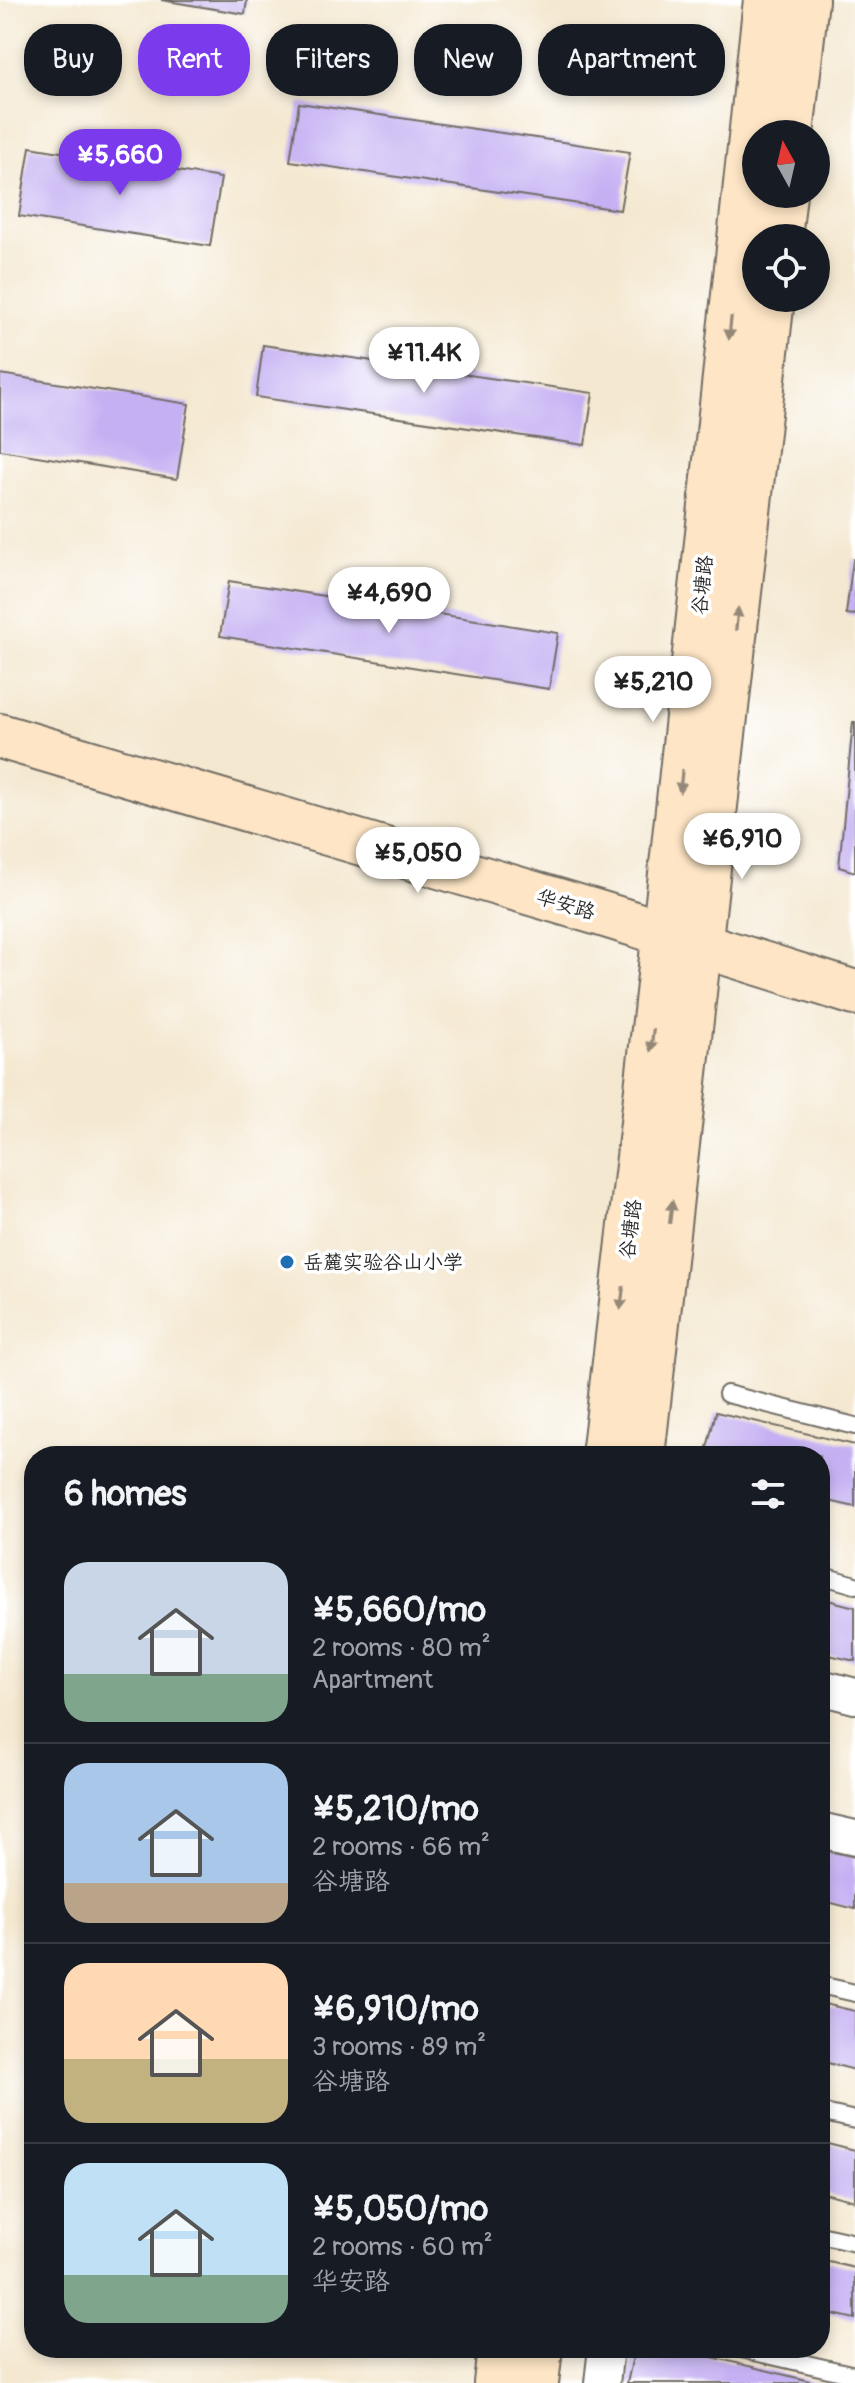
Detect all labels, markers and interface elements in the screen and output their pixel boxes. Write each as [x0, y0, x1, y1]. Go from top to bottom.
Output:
chip: Buy [24, 24, 122, 96]
chip: Rent [138, 24, 250, 96]
chip: Filters [266, 24, 398, 96]
chip: New [414, 24, 522, 96]
chip: Apartment [538, 24, 725, 96]
north arrow [742, 120, 830, 208]
map controls [742, 120, 830, 312]
pin: ¥5,660 [55, 129, 185, 197]
text: ¥5,660 [77, 139, 163, 171]
button: locate [742, 224, 830, 312]
one-way arrow [724, 316, 737, 341]
pin: ¥11.4K [359, 327, 489, 395]
text: ¥11.4K [387, 337, 461, 369]
street label: 谷塘路 [687, 553, 718, 616]
pin: ¥4,690 [324, 567, 454, 635]
text: ¥4,690 [346, 577, 432, 609]
one-way arrow [730, 606, 743, 631]
pin: ¥5,210 [588, 656, 718, 724]
text: ¥5,210 [612, 666, 694, 698]
one-way arrow [674, 769, 687, 794]
pin: ¥6,910 [677, 813, 807, 881]
text: ¥6,910 [701, 823, 783, 855]
pin: ¥5,050 [353, 827, 483, 895]
text: ¥5,050 [374, 837, 462, 869]
street label: 华安路 [534, 884, 599, 925]
one-way arrow [646, 1028, 659, 1053]
street label: 谷塘路 [614, 1197, 647, 1260]
one-way arrow [664, 1199, 677, 1224]
place label: 岳麓实验谷山小学 [303, 1250, 463, 1275]
marker: 岳麓实验谷山小学 [278, 1253, 296, 1271]
one-way arrow [616, 1286, 629, 1311]
icon: filters [746, 1472, 790, 1516]
text: 6 homes [64, 1473, 187, 1516]
text: ¥5,660/mo [312, 1589, 486, 1632]
icon: home [128, 1594, 224, 1690]
text: 2 rooms · 80 m² [312, 1632, 491, 1664]
text: Apartment [312, 1664, 433, 1696]
text: ¥5,210/mo [312, 1788, 479, 1831]
icon: home [128, 1795, 224, 1891]
text: 2 rooms · 66 m² [312, 1831, 490, 1863]
text: 谷塘路 [312, 1866, 390, 1898]
text: ¥6,910/mo [312, 1988, 479, 2031]
icon: home [128, 1995, 224, 2091]
text: 3 rooms · 89 m² [312, 2031, 486, 2063]
text: 谷塘路 [312, 2066, 390, 2098]
text: ¥5,050/mo [312, 2188, 488, 2231]
icon: home [128, 2195, 224, 2291]
text: 2 rooms · 60 m² [312, 2231, 493, 2263]
text: 华安路 [312, 2266, 390, 2298]

